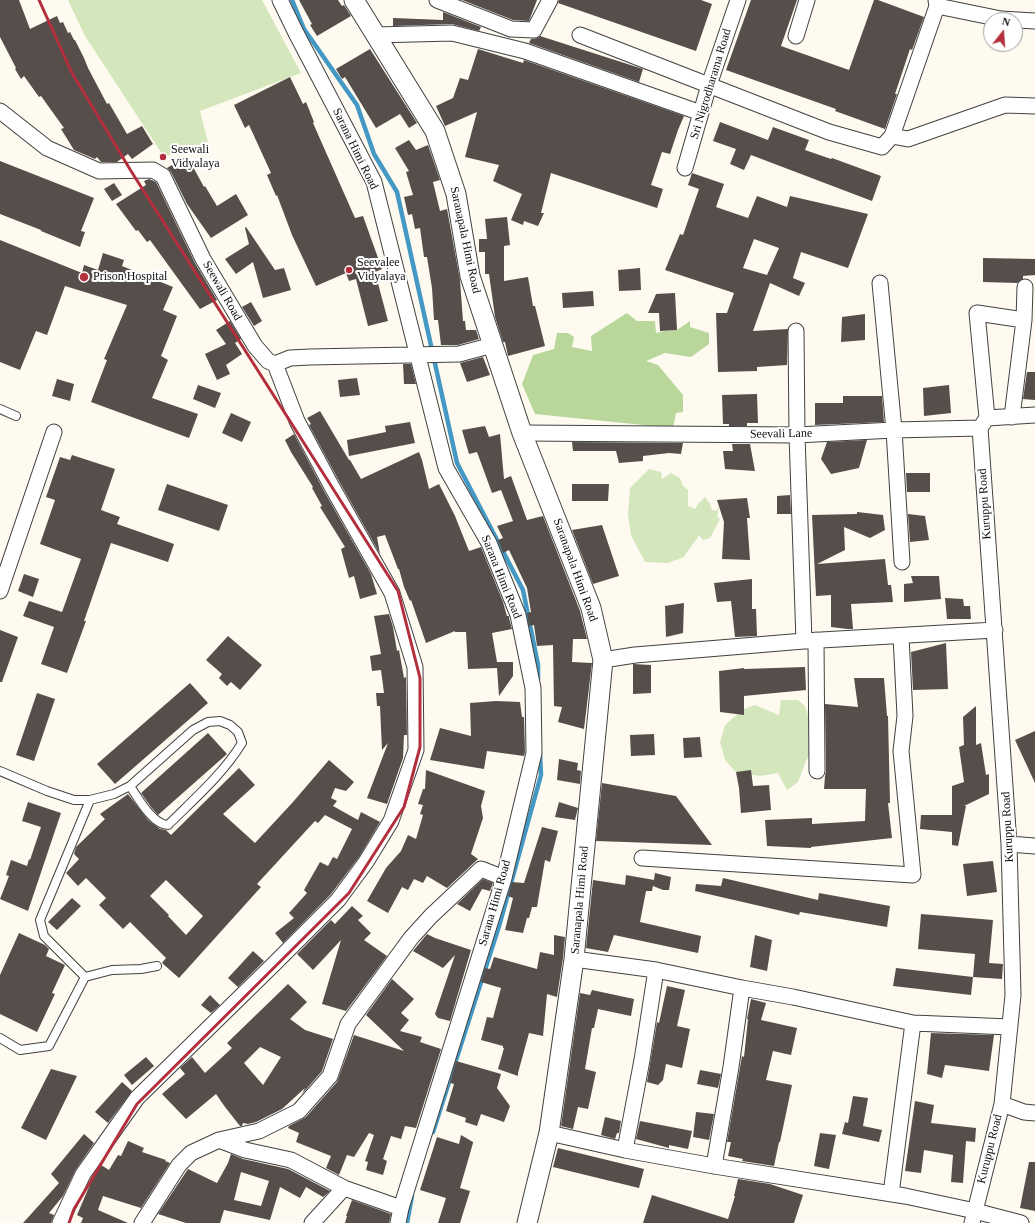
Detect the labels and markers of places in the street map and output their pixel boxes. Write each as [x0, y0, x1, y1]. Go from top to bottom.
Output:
place label: Seewali Vidyalaya [171, 143, 220, 171]
marker: Seewali Vidyalaya [158, 152, 168, 162]
place label: Seevalee Vidyalaya [357, 256, 406, 284]
marker: Seevalee Vidyalaya [344, 265, 354, 275]
place label: Prison Hospital [93, 270, 167, 284]
marker: Prison Hospital [78, 271, 90, 283]

